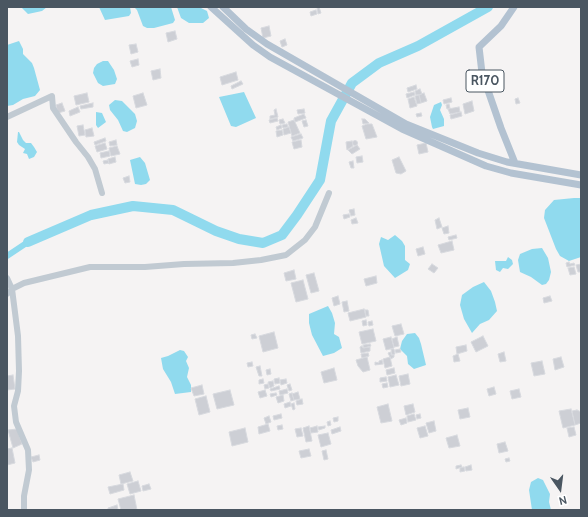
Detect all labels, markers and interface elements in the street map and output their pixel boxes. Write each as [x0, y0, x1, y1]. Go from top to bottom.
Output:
road number: R170 [466, 70, 504, 92]
north arrow [540, 469, 580, 509]
text: N [557, 493, 568, 508]

